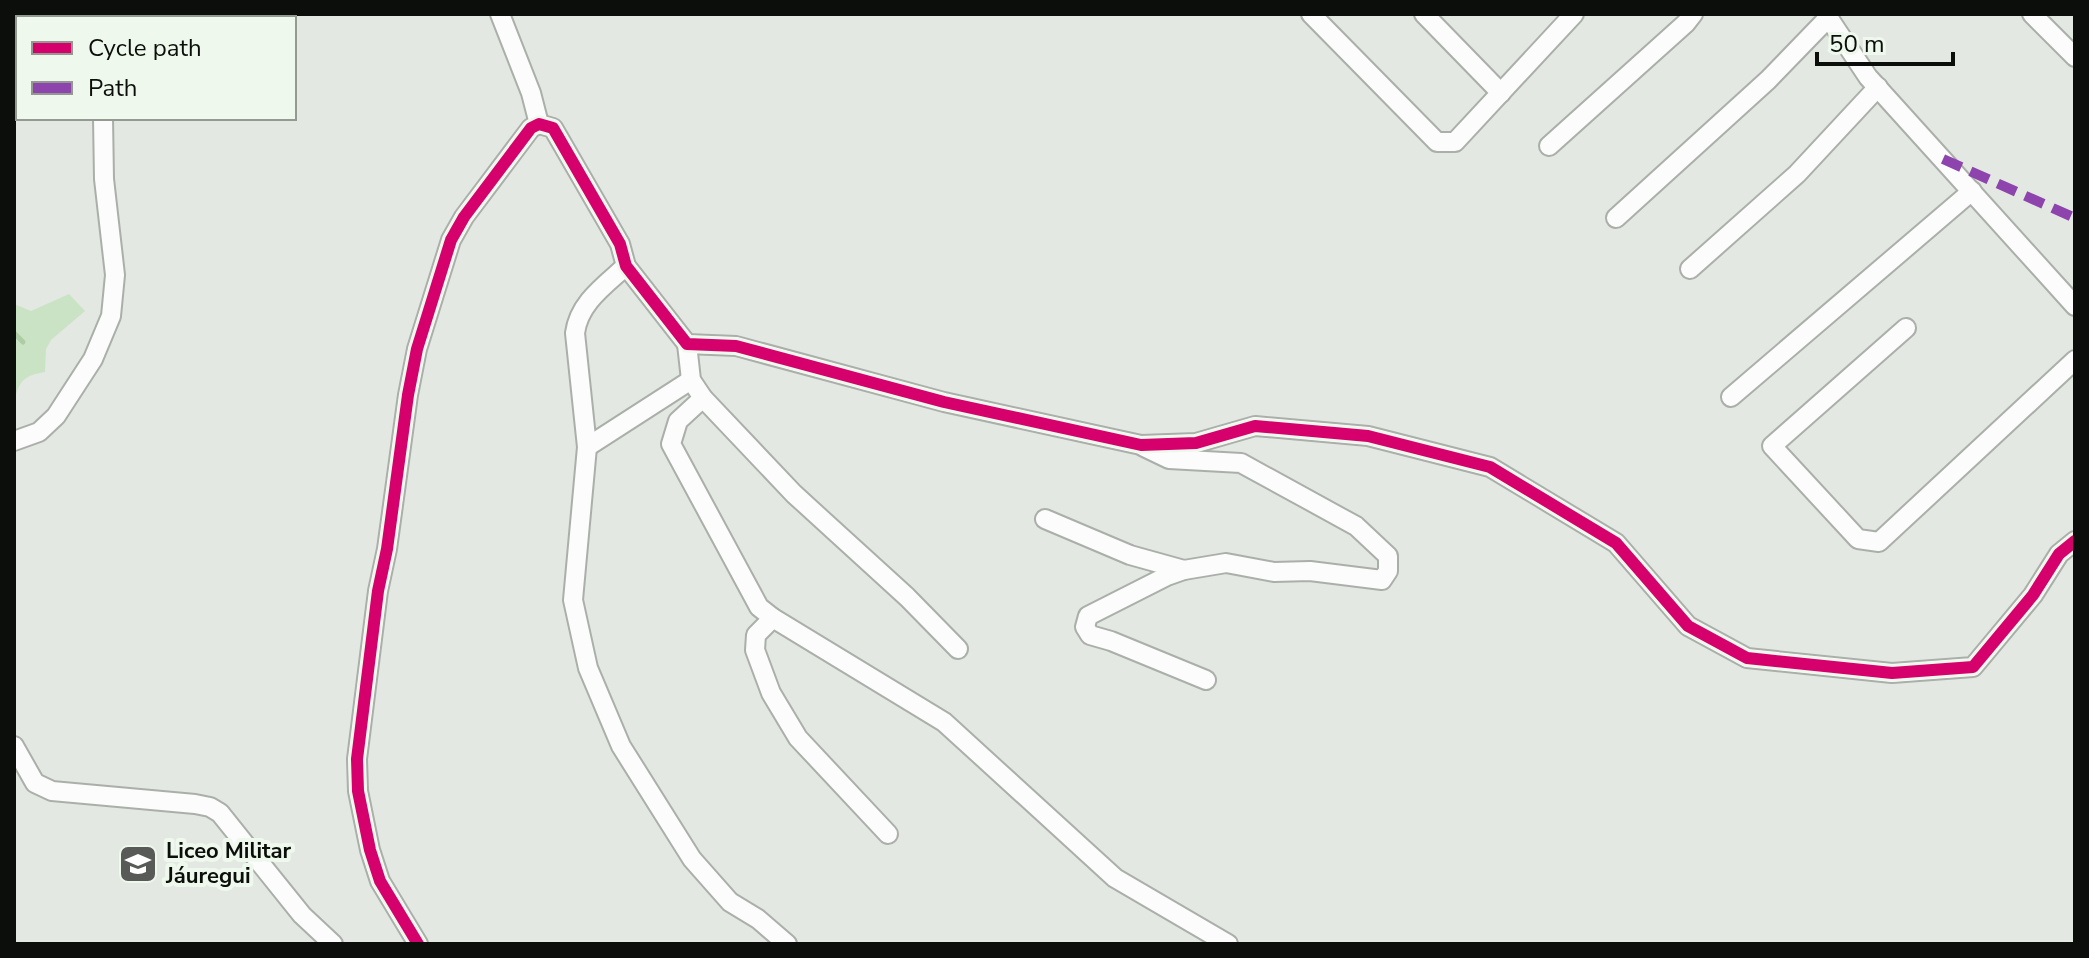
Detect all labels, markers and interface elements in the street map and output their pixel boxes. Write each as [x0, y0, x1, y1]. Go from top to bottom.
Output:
legend [16, 16, 296, 120]
scale bar [1817, 16, 1953, 66]
text: 50 m [1829, 28, 1885, 60]
text: Cycle path [88, 32, 202, 64]
text: Path [88, 72, 137, 104]
place label: Liceo Militar Jáuregui [165, 836, 291, 891]
school or university icon: Liceo Militar Jáuregui [117, 843, 159, 885]

